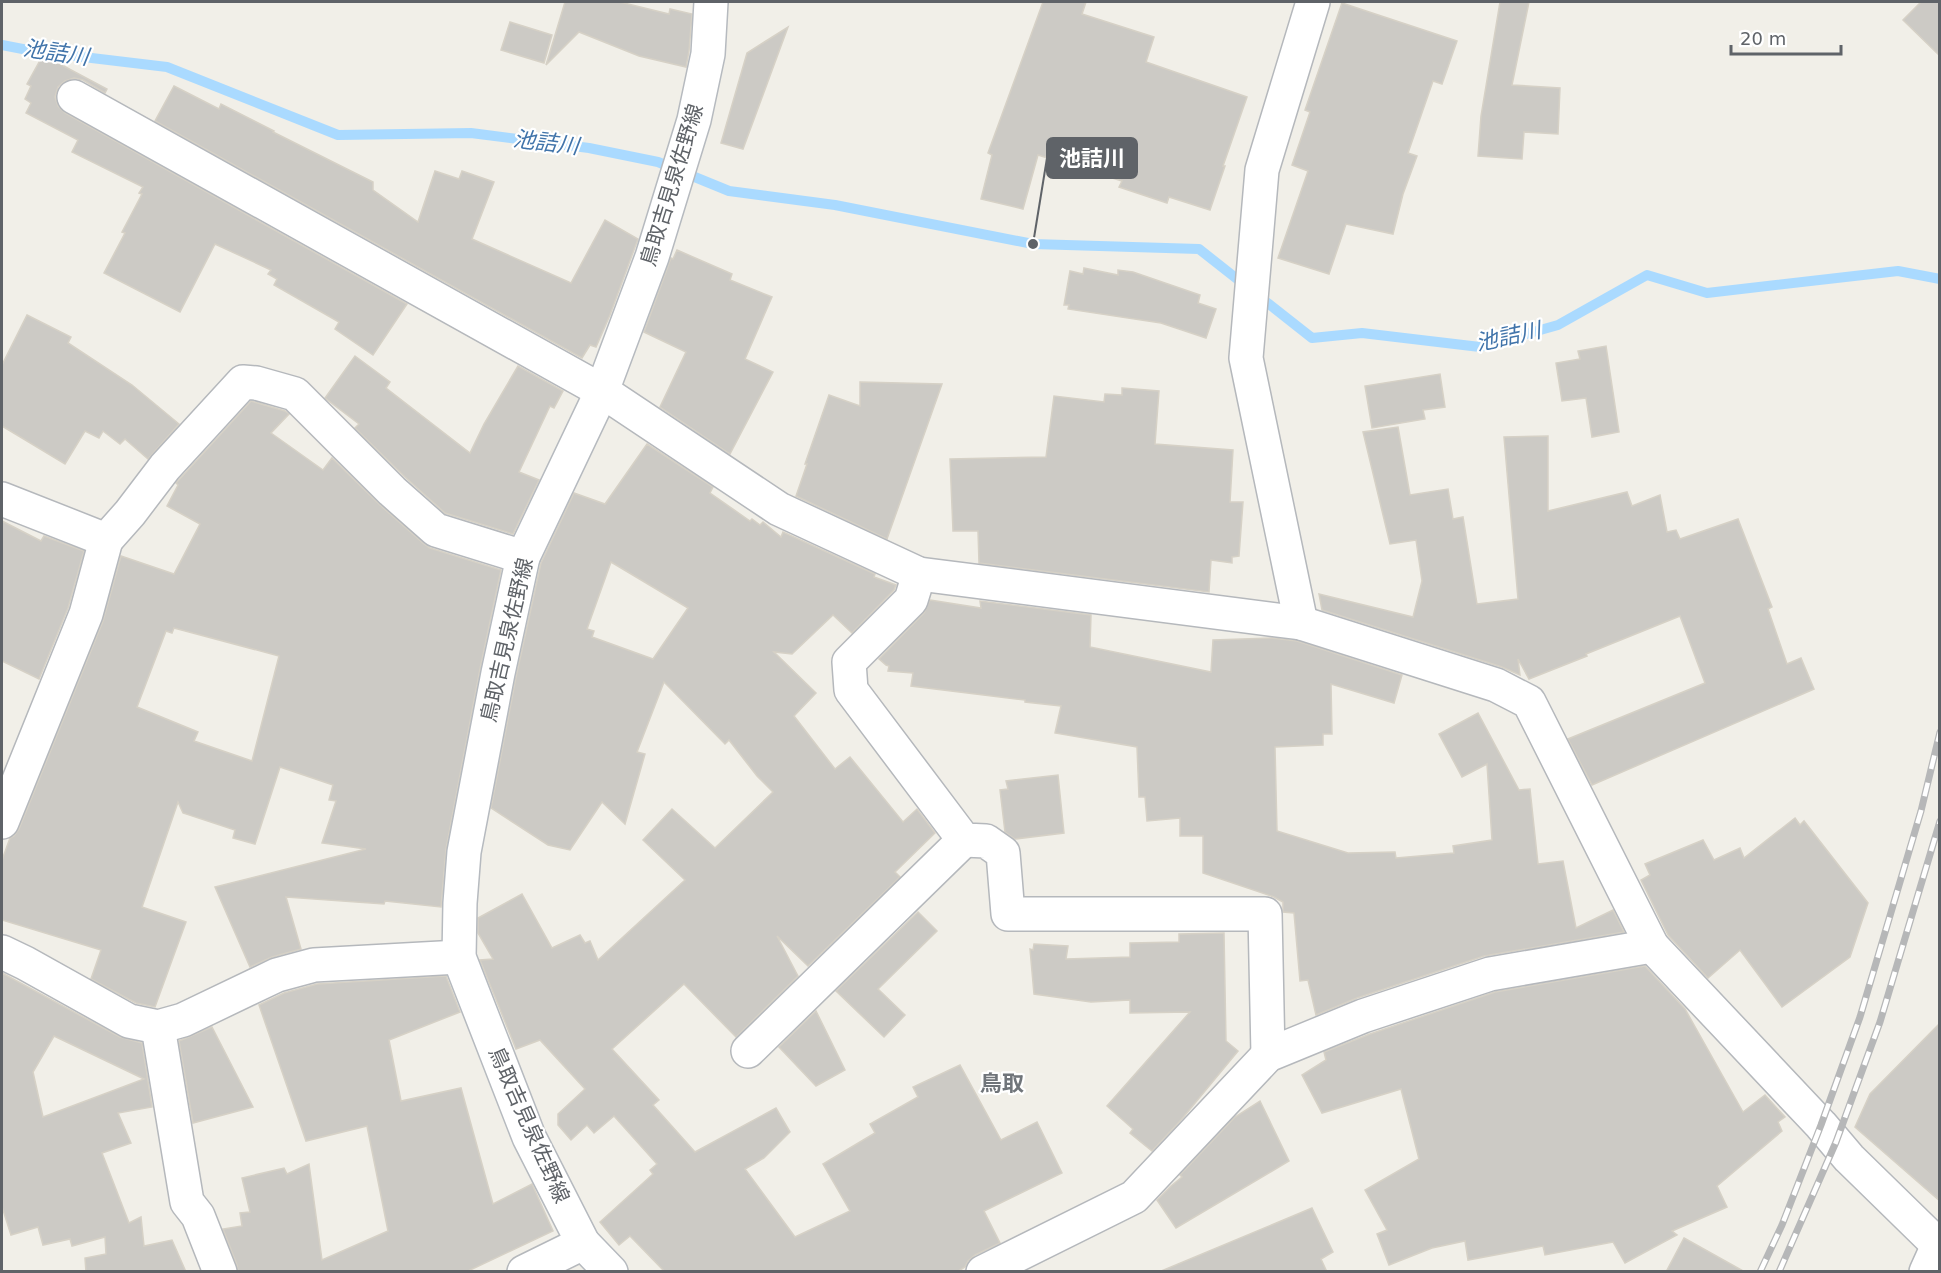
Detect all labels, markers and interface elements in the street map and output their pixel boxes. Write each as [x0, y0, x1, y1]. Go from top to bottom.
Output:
scale bar [1731, 18, 1840, 56]
text: 20 m [1740, 28, 1786, 49]
water label: 池詰川 [22, 36, 92, 70]
street label: 鳥取吉見泉佐野線 [636, 101, 708, 269]
water label: 池詰川 [512, 126, 582, 159]
callout: 池詰川 [1047, 138, 1137, 178]
text: 池詰川 [1059, 146, 1125, 171]
water label: 池詰川 [1473, 317, 1545, 356]
street label: 鳥取吉見泉佐野線 [476, 555, 538, 725]
street label: 鳥取吉見泉佐野線 [484, 1043, 574, 1207]
district label: 鳥取 [980, 1071, 1024, 1096]

